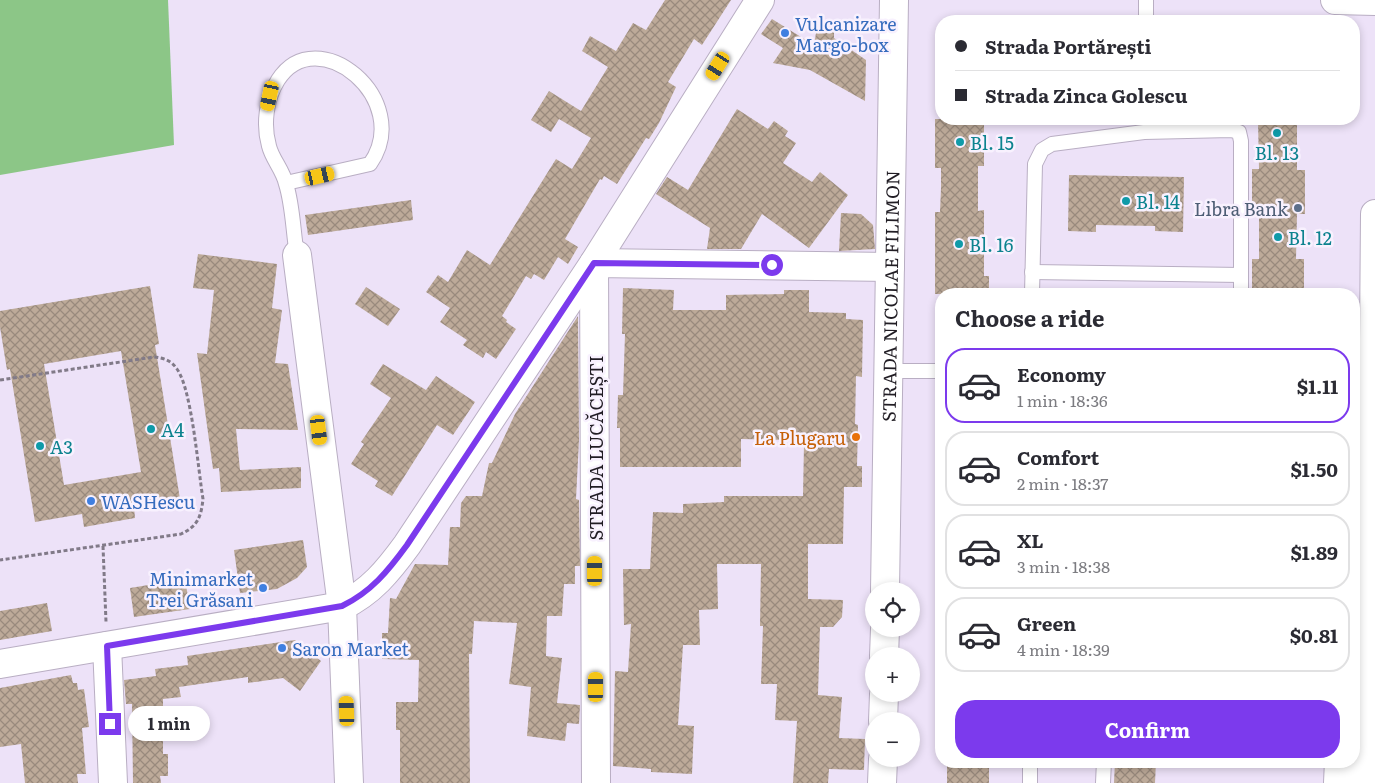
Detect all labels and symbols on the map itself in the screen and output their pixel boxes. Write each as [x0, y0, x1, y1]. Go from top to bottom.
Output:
place label: Vulcanizare Margo-box [795, 10, 896, 58]
marker: Vulcanizare Margo-box [779, 27, 791, 39]
car [703, 49, 732, 83]
car [259, 80, 280, 112]
marker: Bl. 13 [1271, 127, 1283, 139]
place label: Bl. 15 [970, 129, 1014, 156]
marker: Bl. 15 [954, 136, 966, 148]
place label: Bl. 13 [1255, 139, 1299, 166]
car [303, 165, 336, 187]
street label: STRADA NICOLAE FILIMON [874, 170, 905, 422]
place label: Bl. 14 [1136, 188, 1180, 215]
marker: Bl. 14 [1120, 195, 1132, 207]
place label: Libra Bank [1194, 195, 1289, 222]
marker: Libra Bank [1292, 202, 1304, 214]
place label: Bl. 12 [1288, 224, 1332, 251]
place label: Bl. 16 [969, 231, 1014, 258]
marker: Bl. 12 [1272, 231, 1284, 243]
marker: Bl. 16 [953, 238, 965, 250]
route start [761, 254, 783, 276]
street label: STRADA LUCĂCEȘTI [582, 355, 609, 541]
car [309, 414, 328, 446]
place label: A4 [161, 416, 184, 443]
marker: A4 [145, 423, 157, 435]
place label: La Plugaru [754, 424, 846, 451]
marker: La Plugaru [850, 431, 862, 443]
place label: A3 [50, 433, 73, 460]
marker: A3 [34, 440, 46, 452]
place label: WASHescu [101, 488, 195, 515]
marker: WASHescu [85, 495, 97, 507]
car [587, 556, 602, 586]
place label: Minimarket Trei Grăsani [146, 565, 254, 613]
marker: Minimarket Trei Grăsani [257, 582, 269, 594]
place label: Saron Market [292, 635, 410, 662]
marker: Saron Market [276, 642, 288, 654]
car [588, 672, 603, 702]
car [338, 696, 355, 726]
callout: 1 min [128, 706, 210, 742]
route end [99, 713, 121, 735]

